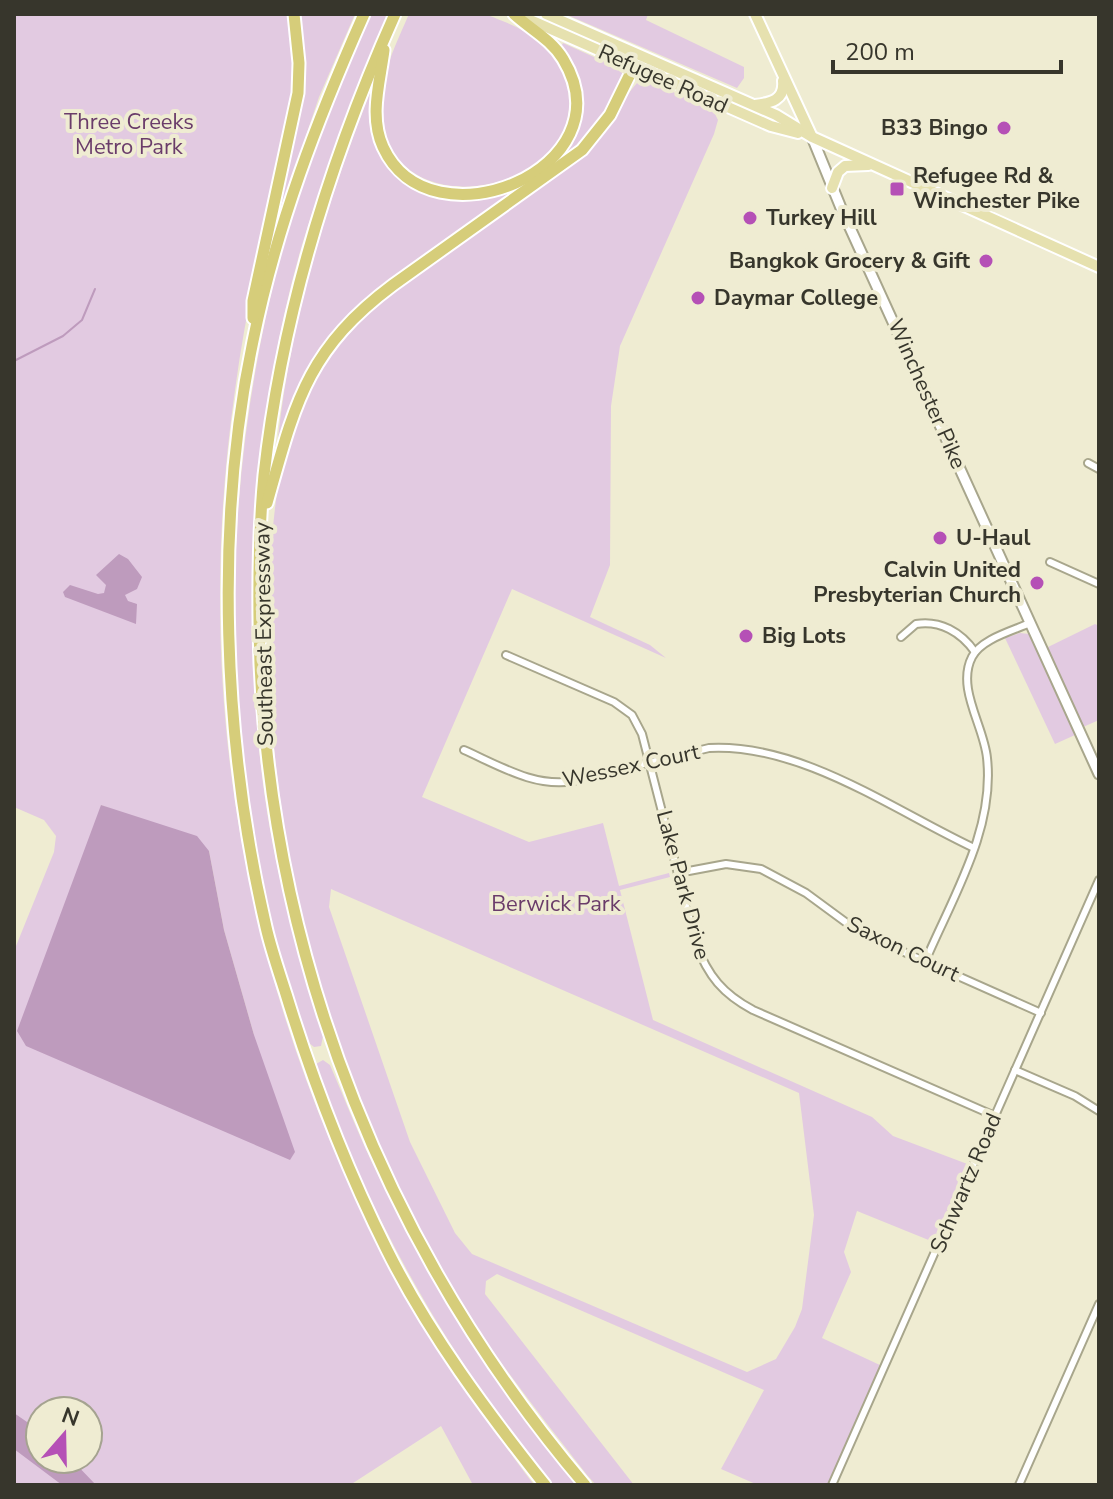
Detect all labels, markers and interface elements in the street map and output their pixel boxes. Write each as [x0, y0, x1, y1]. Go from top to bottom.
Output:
scale bar [833, 24, 1061, 74]
text: 200 m [845, 36, 915, 68]
street label: Refugee Road [593, 37, 733, 121]
park label: Three Creeks Metro Park [64, 107, 194, 162]
place label: B33 Bingo [881, 113, 988, 143]
marker: B33 Bingo [995, 119, 1013, 137]
place label: Refugee Rd & Winchester Pike [913, 161, 1080, 216]
marker: Refugee Rd & Winchester Pike [888, 180, 906, 198]
place label: Turkey Hill [766, 203, 877, 233]
marker: Turkey Hill [741, 209, 759, 227]
place label: Bangkok Grocery & Gift [729, 246, 971, 276]
marker: Bangkok Grocery & Gift [977, 252, 995, 270]
place label: Daymar College [714, 283, 878, 313]
marker: Daymar College [689, 289, 707, 307]
street label: Winchester Pike [881, 314, 973, 474]
street label: Southeast Expressway [247, 521, 281, 746]
place label: U-Haul [956, 523, 1031, 553]
marker: U-Haul [931, 529, 949, 547]
place label: Calvin United Presbyterian Church [813, 555, 1021, 610]
marker: Calvin United Presbyterian Church [1028, 574, 1046, 592]
place label: Big Lots [762, 621, 846, 651]
marker: Big Lots [737, 627, 755, 645]
street label: Wessex Court [560, 737, 703, 795]
street label: Lake Park Drive [649, 807, 717, 963]
park label: Berwick Park [491, 889, 622, 919]
street label: Saxon Court [842, 909, 965, 989]
street label: Schwartz Road [923, 1108, 1009, 1258]
north arrow [24, 1395, 104, 1475]
text: N [58, 1400, 83, 1434]

